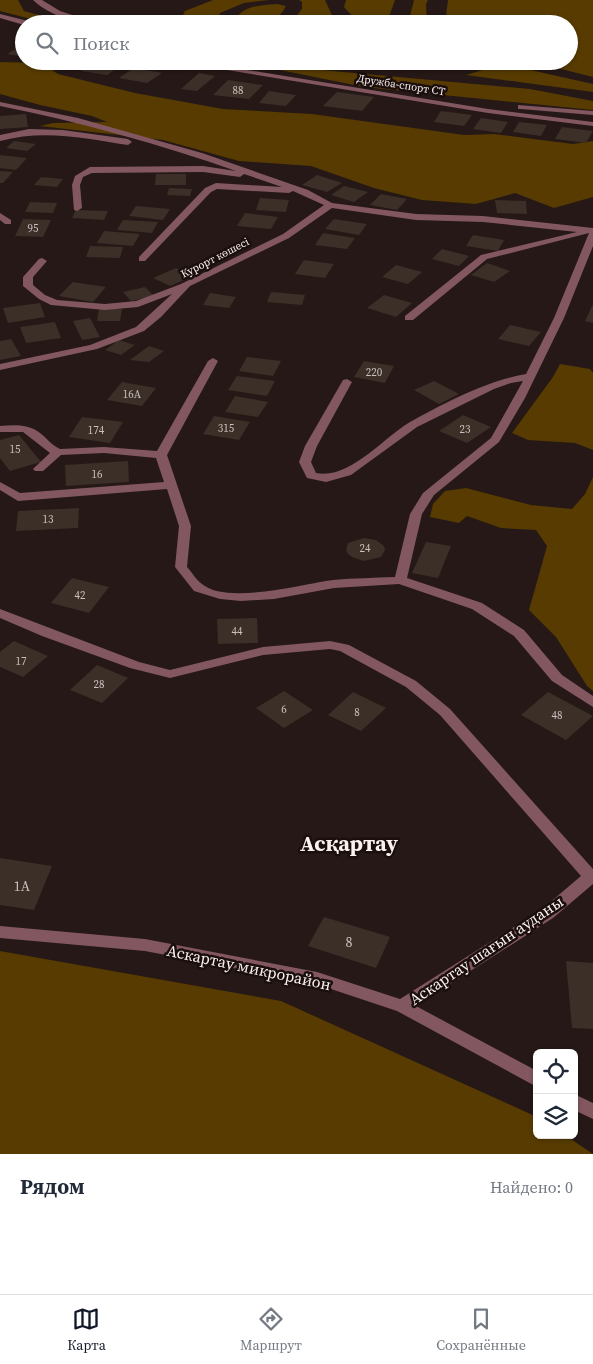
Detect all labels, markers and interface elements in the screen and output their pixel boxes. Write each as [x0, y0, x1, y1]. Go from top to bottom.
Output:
search box [15, 15, 578, 70]
icon: search [33, 29, 61, 57]
text: Поиск [73, 30, 130, 56]
street label: Дружба-спорт СТ [356, 71, 447, 99]
house number: 88 [233, 83, 244, 98]
house number: 95 [28, 221, 39, 236]
street label: Курорт көшесі [178, 234, 252, 282]
house number: 220 [366, 365, 383, 380]
house number: 16А [123, 387, 142, 402]
house number: 315 [218, 421, 235, 436]
house number: 23 [460, 422, 471, 437]
house number: 174 [88, 423, 105, 438]
house number: 15 [10, 442, 21, 457]
house number: 16 [92, 467, 103, 482]
house number: 13 [43, 512, 54, 527]
house number: 24 [360, 541, 371, 556]
house number: 42 [75, 588, 86, 603]
house number: 44 [232, 624, 243, 639]
house number: 17 [16, 654, 27, 669]
house number: 28 [94, 677, 105, 692]
house number: 6 [281, 702, 287, 717]
house number: 8 [354, 705, 360, 720]
house number: 48 [552, 708, 563, 723]
district label: Асқартау [300, 828, 398, 858]
house number: 1А [14, 876, 31, 896]
street label: Аскартау шағын ауданы [405, 890, 567, 1010]
house number: 8 [346, 932, 353, 952]
street label: Аскартау микрорайон [165, 939, 333, 995]
map controls [533, 1049, 578, 1139]
button: locate [533, 1049, 578, 1094]
button: layers [533, 1094, 578, 1139]
text: Рядом [20, 1172, 85, 1201]
text: Найдено: 0 [490, 1176, 573, 1198]
tab: Карта [67, 1305, 106, 1355]
tab: Маршрут [240, 1305, 302, 1355]
tab: Сохранённые [436, 1305, 526, 1355]

